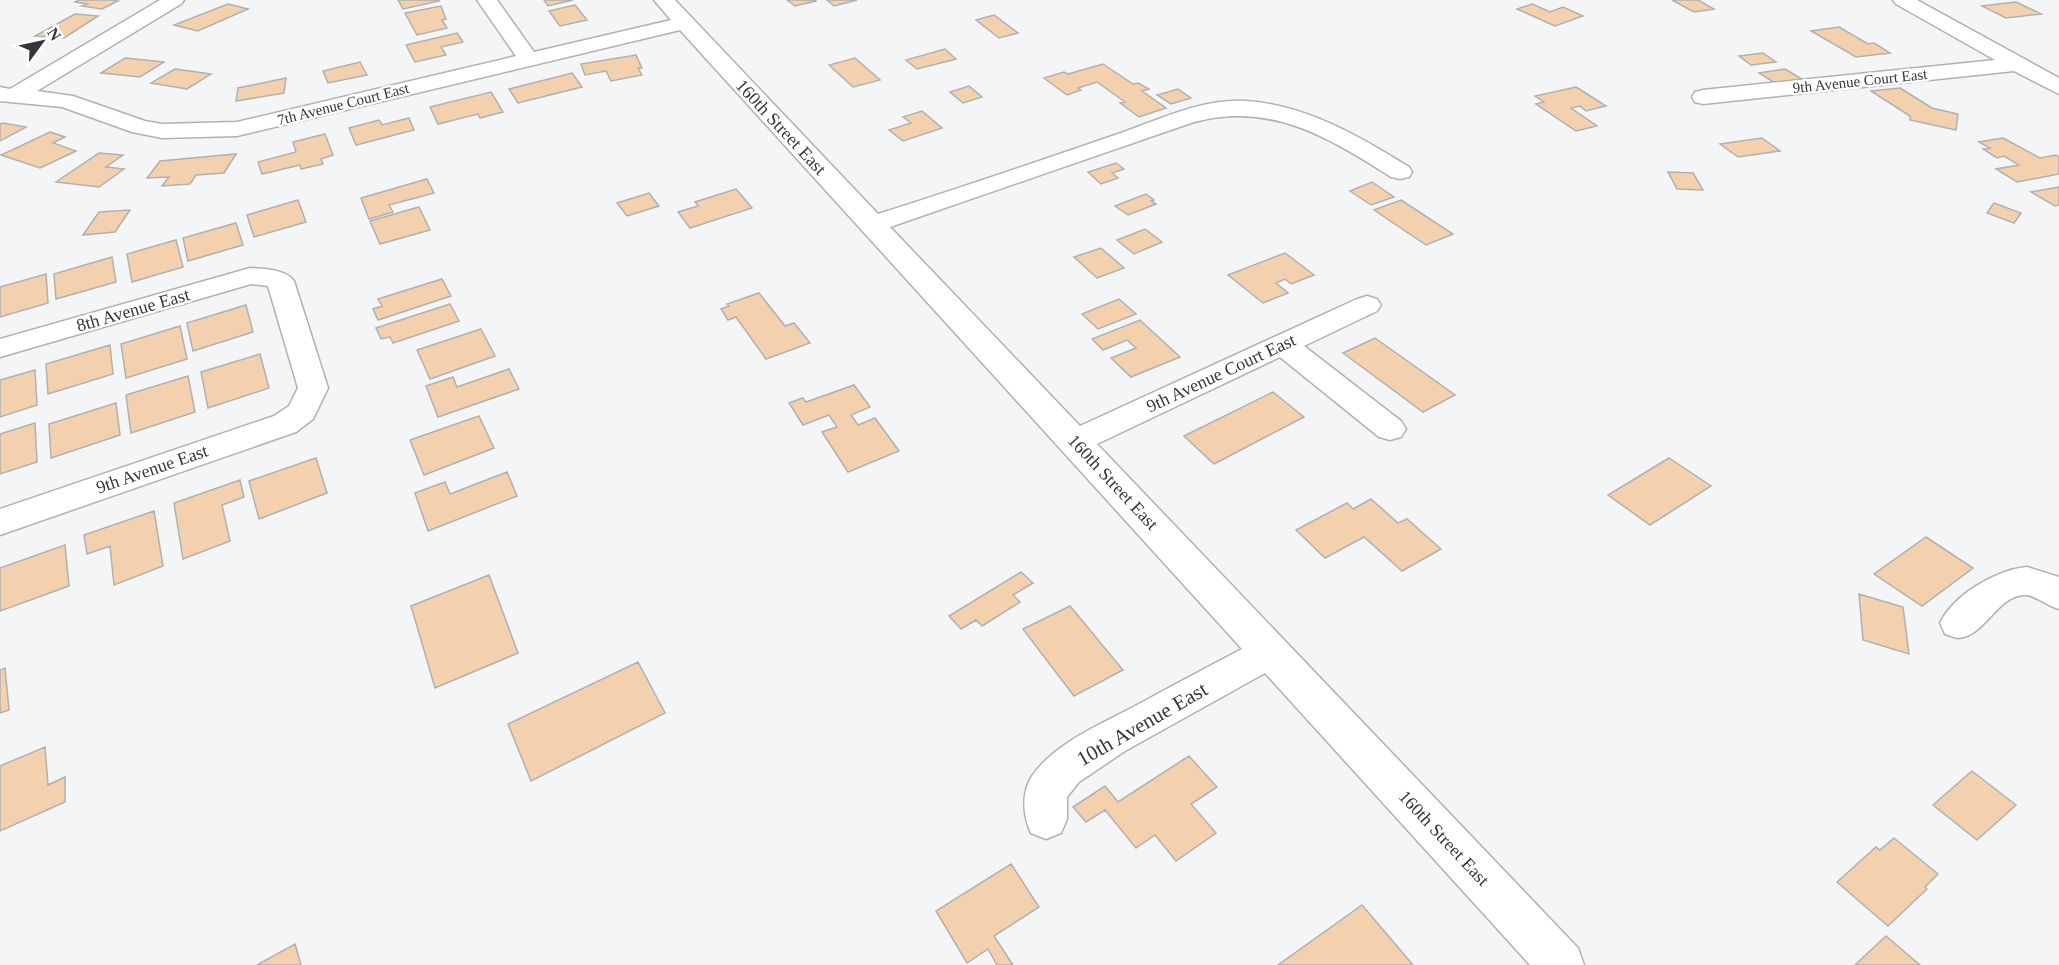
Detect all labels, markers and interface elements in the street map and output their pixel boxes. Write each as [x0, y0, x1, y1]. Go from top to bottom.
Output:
north arrow [12, 12, 72, 72]
text: N [44, 25, 65, 44]
street label: 9th Avenue Court East [1792, 66, 1929, 96]
street label: 160th Street East [732, 75, 830, 179]
street label: 7th Avenue Court East [276, 80, 411, 128]
street label: 8th Avenue East [74, 284, 192, 336]
street label: 9th Avenue Court East [1143, 330, 1299, 416]
street label: 160th Street East [1064, 430, 1162, 534]
street label: 9th Avenue East [94, 441, 210, 497]
street label: 10th Avenue East [1073, 677, 1212, 771]
street label: 160th Street East [1395, 786, 1493, 890]

